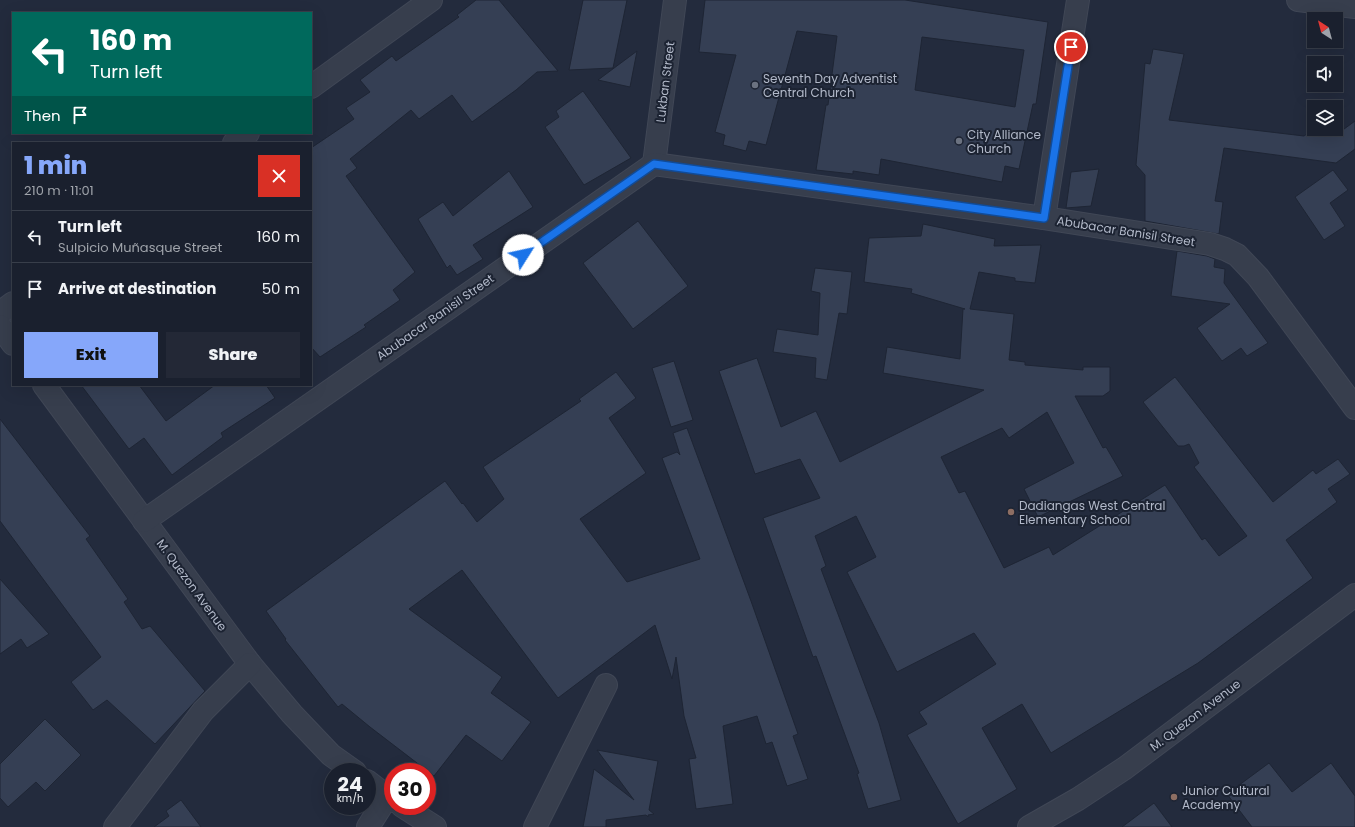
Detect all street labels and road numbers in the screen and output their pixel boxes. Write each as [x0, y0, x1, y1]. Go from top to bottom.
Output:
street label: Lukban Street [652, 41, 678, 123]
street label: Abubacar Banisil Street [1056, 212, 1196, 250]
street label: Abubacar Banisil Street [373, 270, 497, 364]
street label: M. Quezon Avenue [153, 536, 231, 634]
street label: M. Quezon Avenue [1146, 675, 1244, 755]

